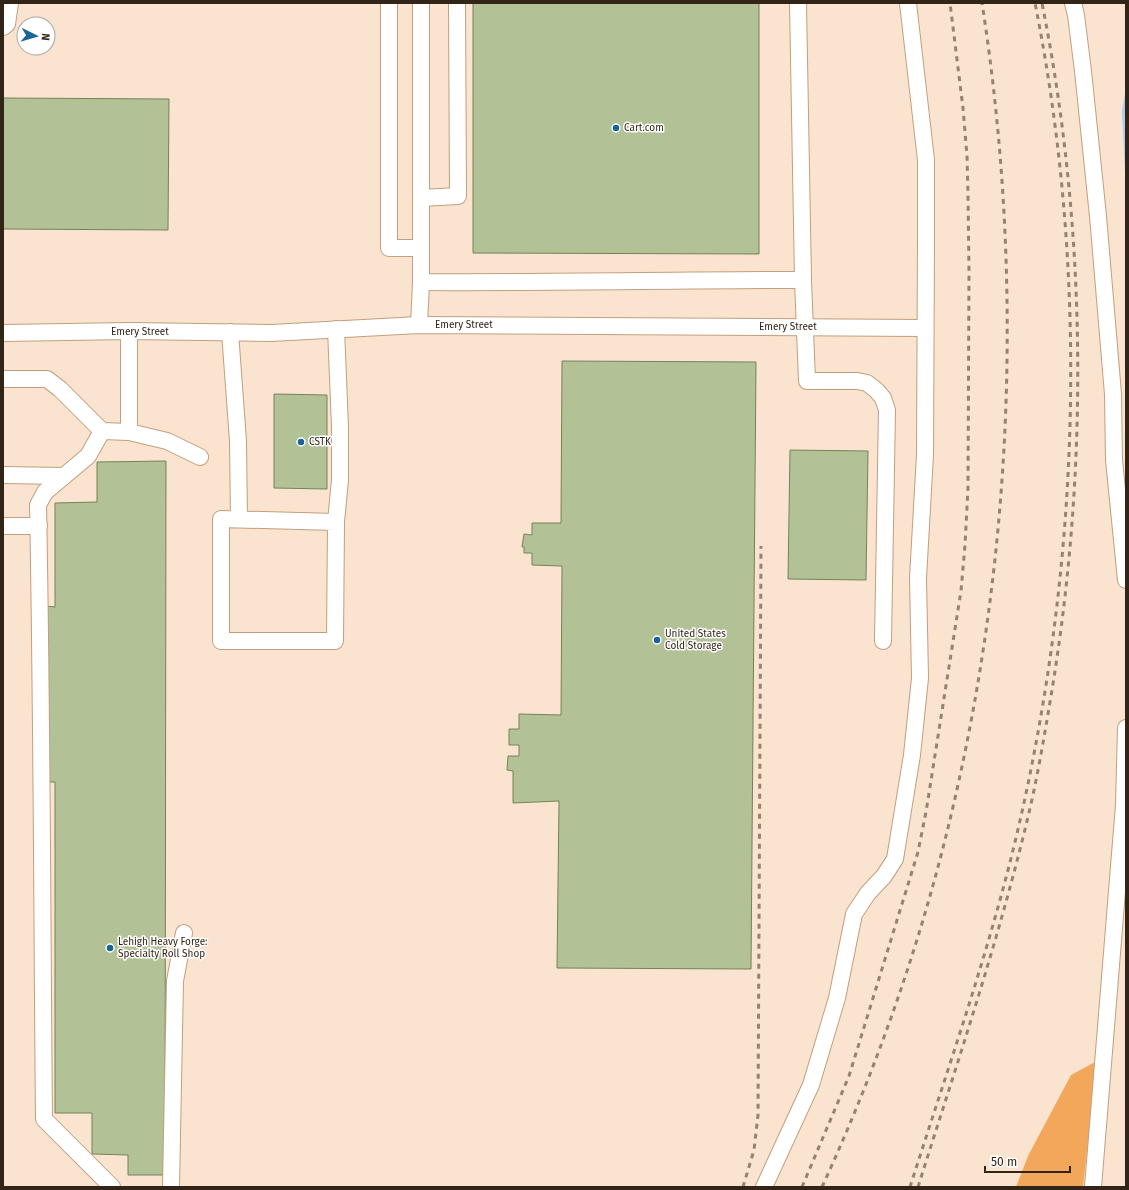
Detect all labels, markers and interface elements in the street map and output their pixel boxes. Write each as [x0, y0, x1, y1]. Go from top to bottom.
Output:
north arrow [16, 16, 56, 56]
text: N [39, 33, 52, 41]
place label: Cart.com [624, 122, 664, 134]
marker: Cart.com [611, 123, 621, 133]
street label: Emery Street [435, 319, 493, 331]
street label: Emery Street [759, 321, 817, 333]
street label: Emery Street [111, 326, 169, 338]
place label: CSTK [309, 436, 331, 448]
marker: CSTK [296, 437, 306, 447]
place label: United States Cold Storage [665, 628, 726, 652]
marker: United States Cold Storage [652, 635, 662, 645]
place label: Lehigh Heavy Forge: Specialty Roll Shop [118, 936, 208, 960]
marker: Lehigh Heavy Forge: Specialty Roll Shop [105, 943, 115, 953]
scale bar [985, 1148, 1070, 1174]
text: 50 m [991, 1155, 1017, 1169]

